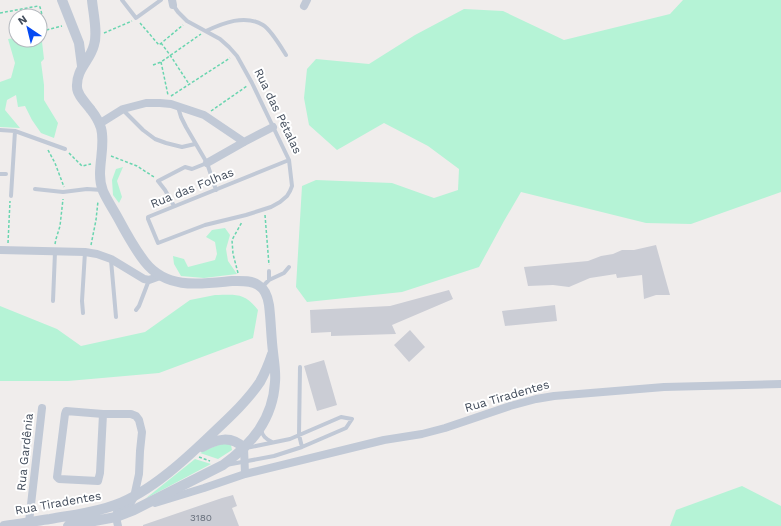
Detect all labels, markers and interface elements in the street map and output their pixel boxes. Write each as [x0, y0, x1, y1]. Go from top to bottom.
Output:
north arrow [8, 8, 48, 48]
text: N [15, 13, 30, 28]
street label: Rua das Pétalas [251, 66, 305, 156]
street label: Rua das Folhas [148, 165, 236, 211]
street label: Rua Tiradentes [463, 377, 551, 415]
street label: Rua Gardênia [14, 412, 36, 491]
street label: Rua Tiradentes [14, 489, 102, 517]
house number: 3180 [190, 512, 212, 523]

